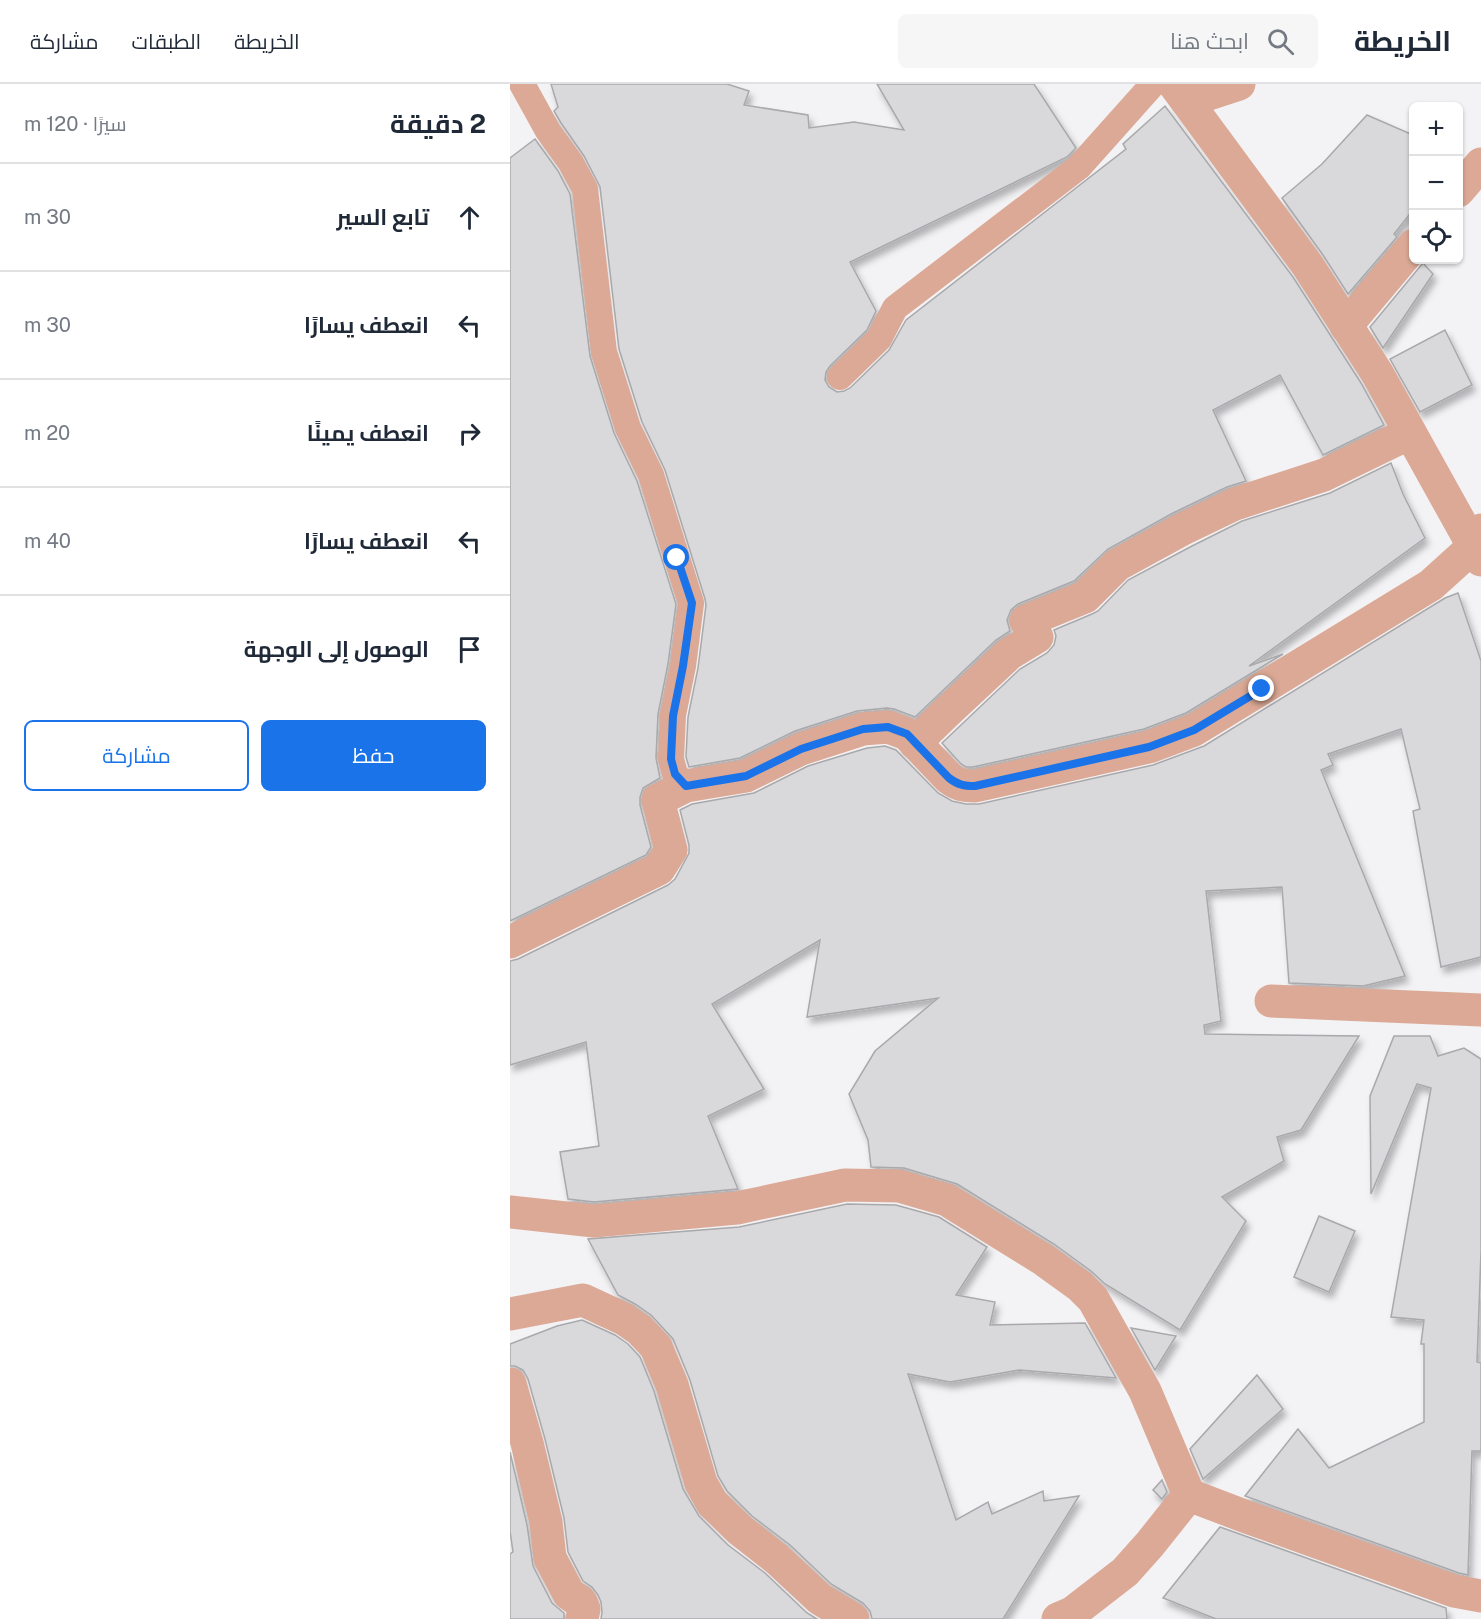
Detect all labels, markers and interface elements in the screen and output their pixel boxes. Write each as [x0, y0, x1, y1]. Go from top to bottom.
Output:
search box [898, 14, 1318, 68]
text: الخريطة [1354, 24, 1451, 57]
icon: search [1264, 25, 1297, 58]
text: ابحث هنا [1170, 28, 1249, 54]
text: مشاركة [30, 29, 99, 54]
text: الطبقات [132, 29, 201, 54]
text: الخريطة [234, 29, 300, 54]
map controls [1409, 102, 1463, 264]
button: + [1409, 102, 1463, 156]
text: 2 دقيقة [390, 108, 486, 139]
text: سيرًا · 120 m [24, 112, 126, 136]
button: − [1409, 156, 1463, 210]
icon: ahead [453, 201, 486, 234]
text: تابع السير [337, 204, 429, 230]
text: 30 m [24, 205, 71, 229]
button: locate [1409, 210, 1463, 264]
icon: left [453, 309, 486, 342]
text: انعطف يسارًا [304, 312, 429, 338]
text: 30 m [24, 313, 71, 337]
icon: right [453, 417, 486, 450]
text: انعطف يمينًا [307, 420, 429, 446]
text: 20 m [24, 421, 70, 445]
icon: left [453, 525, 486, 558]
text: انعطف يسارًا [304, 528, 429, 554]
text: 40 m [24, 529, 71, 553]
route start [663, 544, 689, 570]
icon: arrive [453, 633, 486, 666]
text: الوصول إلى الوجهة [244, 636, 429, 662]
route end [1248, 675, 1274, 701]
button: مشاركة [24, 720, 249, 791]
button: حفظ [261, 720, 486, 791]

